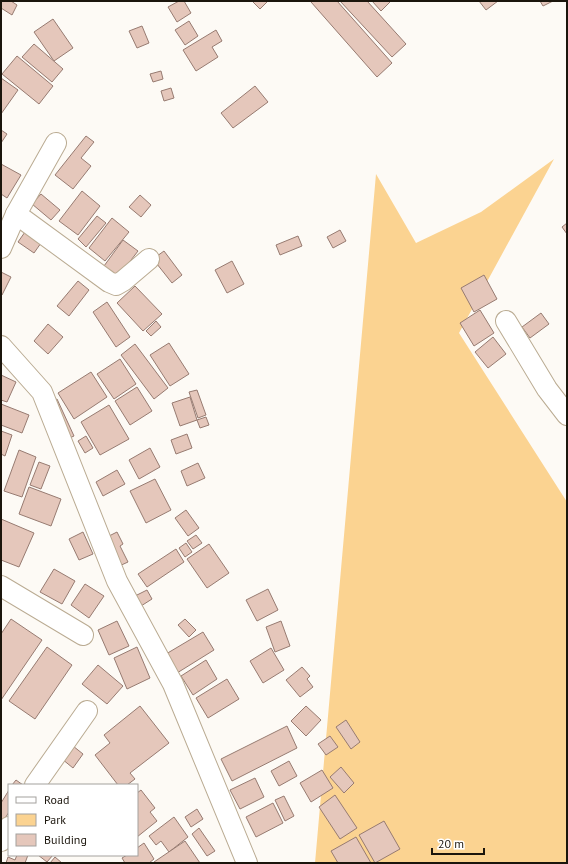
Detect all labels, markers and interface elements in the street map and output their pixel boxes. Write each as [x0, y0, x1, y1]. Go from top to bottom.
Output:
legend [8, 784, 138, 856]
text: Road [44, 792, 69, 807]
text: Park [44, 812, 66, 827]
scale bar [432, 830, 484, 856]
text: Building [44, 832, 87, 847]
text: 20 m [438, 836, 464, 851]

